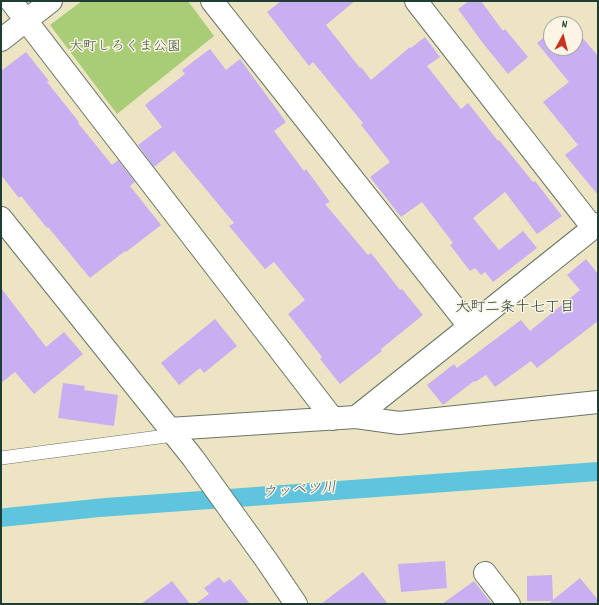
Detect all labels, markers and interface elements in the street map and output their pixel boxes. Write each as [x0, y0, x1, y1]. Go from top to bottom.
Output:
north arrow [543, 16, 583, 56]
text: N [561, 17, 568, 33]
park label: 大町しろくま公園 [69, 40, 181, 56]
district label: 大町二条十七丁目 [455, 300, 575, 318]
water label: ウッペツ川 [261, 480, 337, 504]

